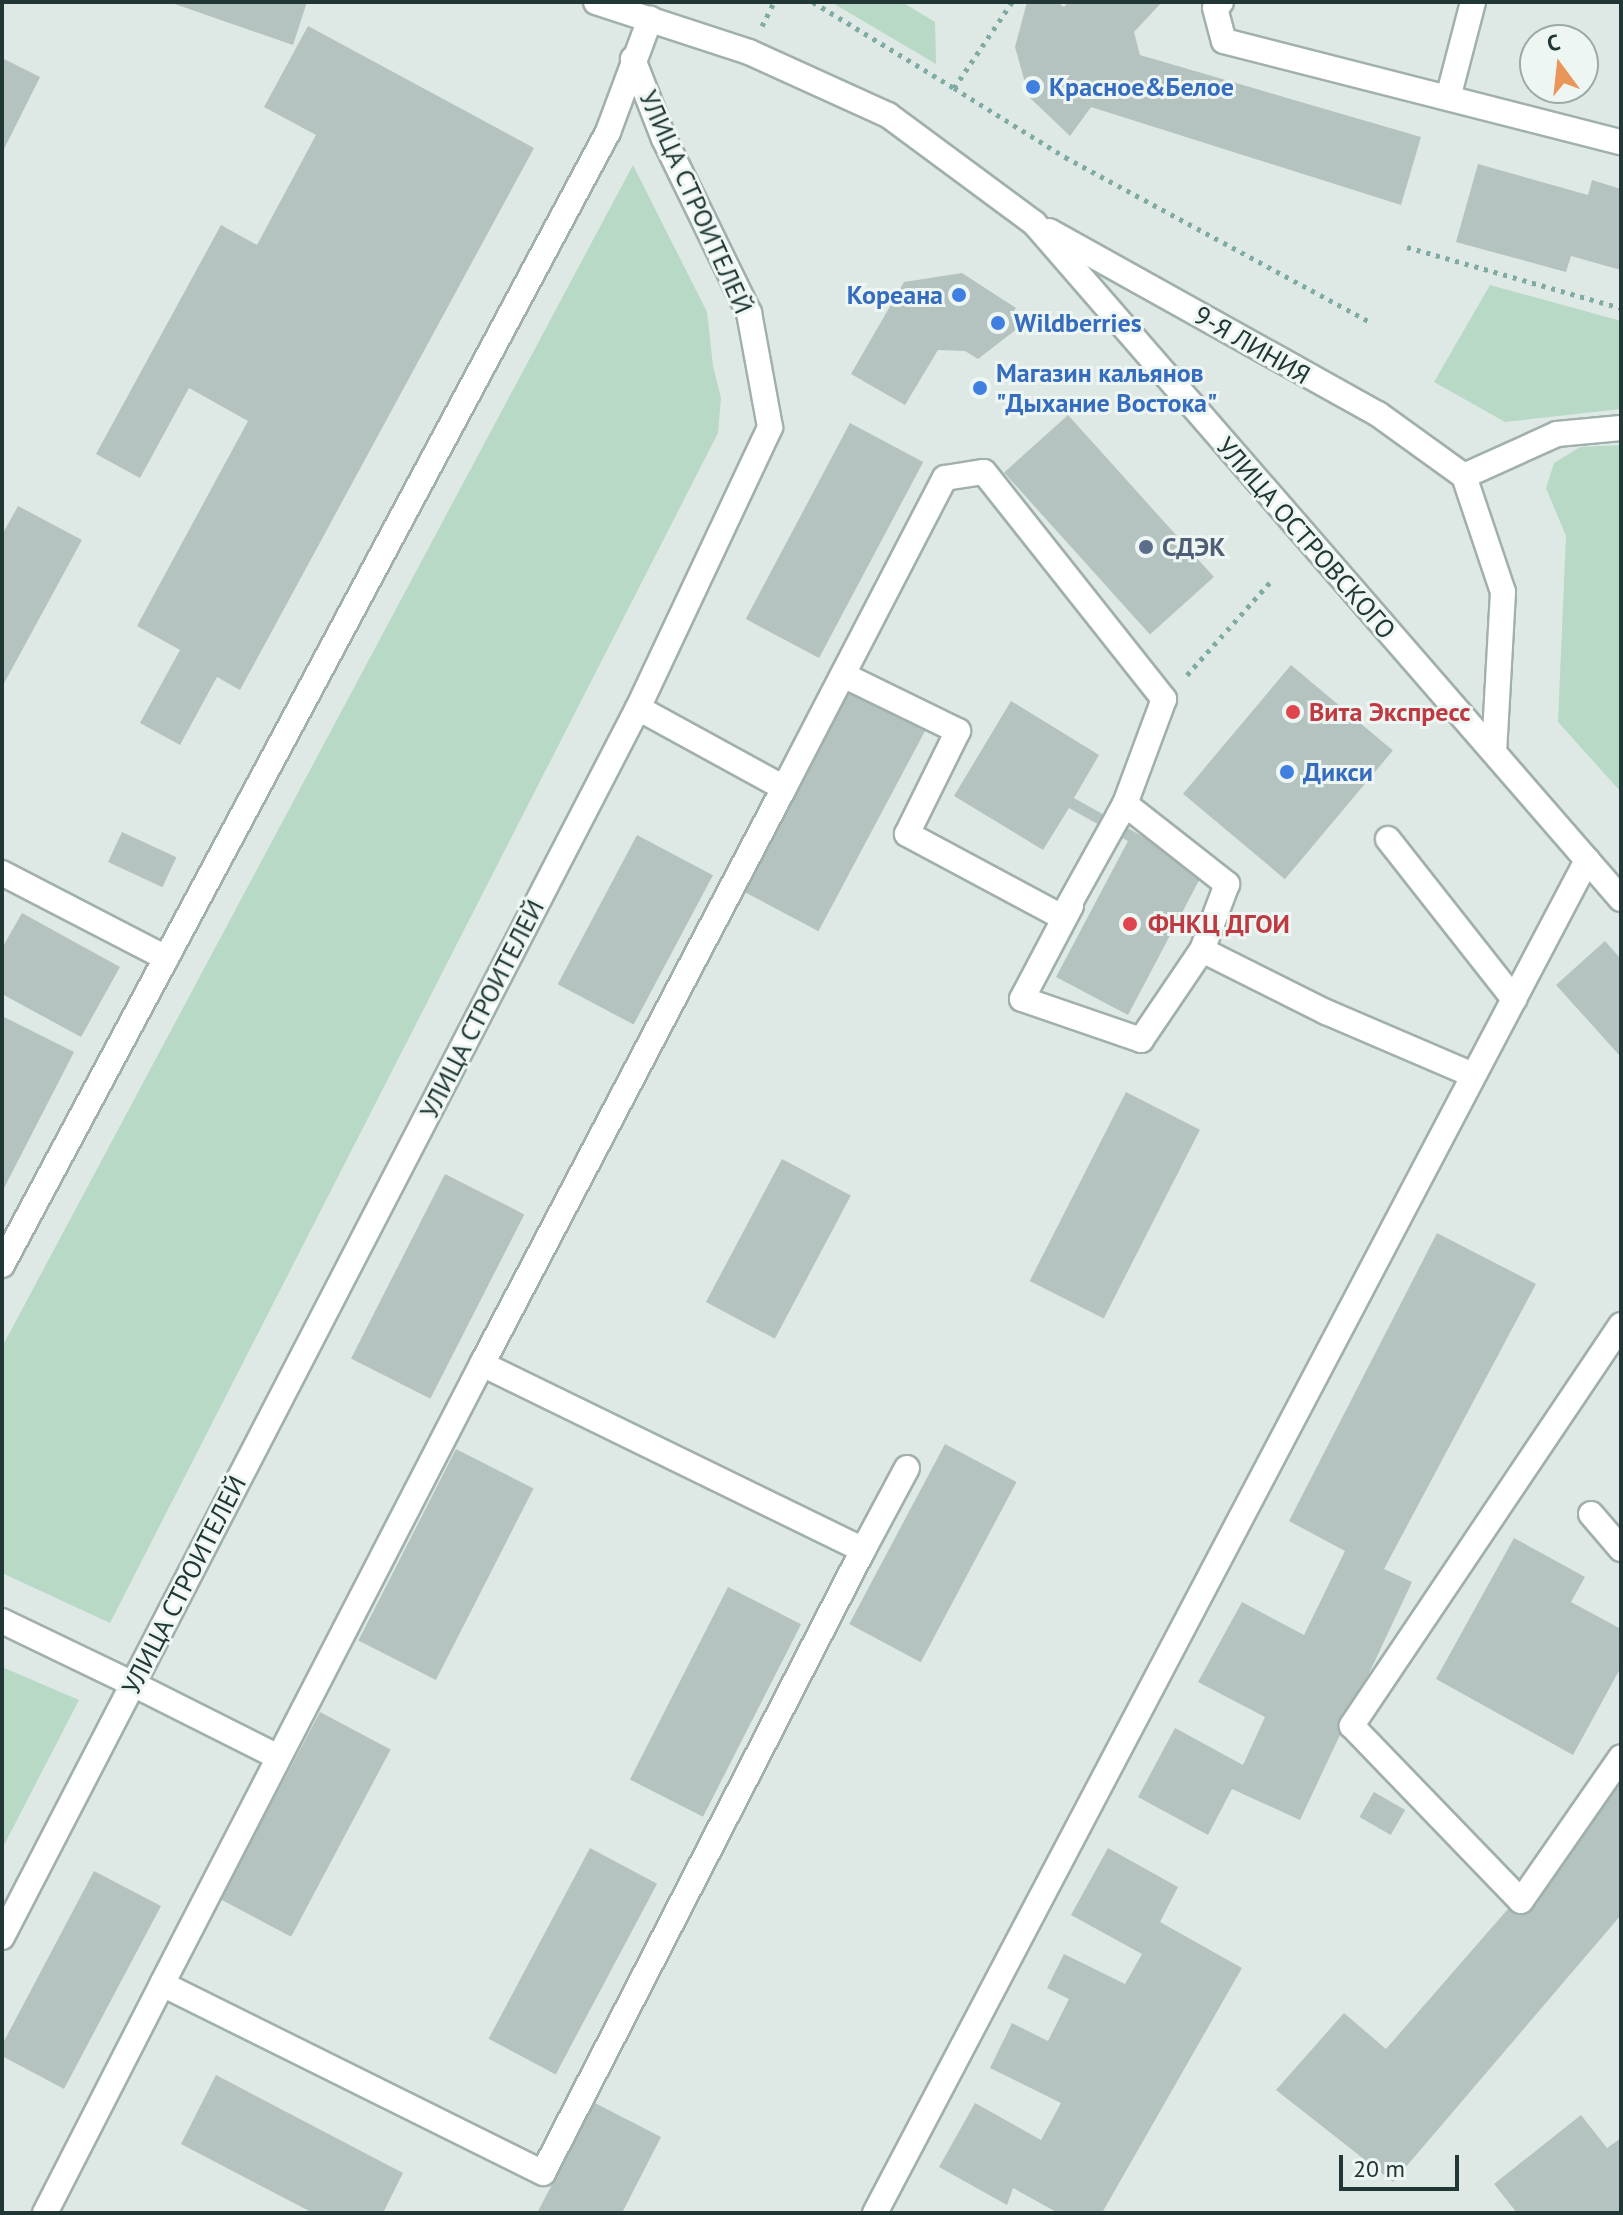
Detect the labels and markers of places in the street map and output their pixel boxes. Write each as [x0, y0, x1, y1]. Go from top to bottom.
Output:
place label: Красное&Белое [1049, 71, 1234, 103]
marker: Красное&Белое [1024, 78, 1042, 96]
place label: Кореана [847, 279, 943, 311]
marker: Кореана [950, 286, 968, 304]
place label: Wildberries [1014, 307, 1142, 339]
marker: Wildberries [989, 314, 1007, 332]
place label: Магазин кальянов "Дыхание Востока" [996, 357, 1217, 418]
marker: Магазин кальянов "Дыхание Востока" [971, 379, 989, 397]
place label: СДЭК [1162, 531, 1225, 563]
marker: СДЭК [1137, 538, 1155, 556]
place label: Вита Экспресс [1309, 696, 1470, 728]
marker: Вита Экспресс [1284, 703, 1302, 721]
place label: Дикси [1303, 756, 1373, 788]
marker: Дикси [1278, 763, 1296, 781]
place label: ФНКЦ ДГОИ [1148, 908, 1290, 940]
marker: ФНКЦ ДГОИ [1119, 913, 1141, 935]

